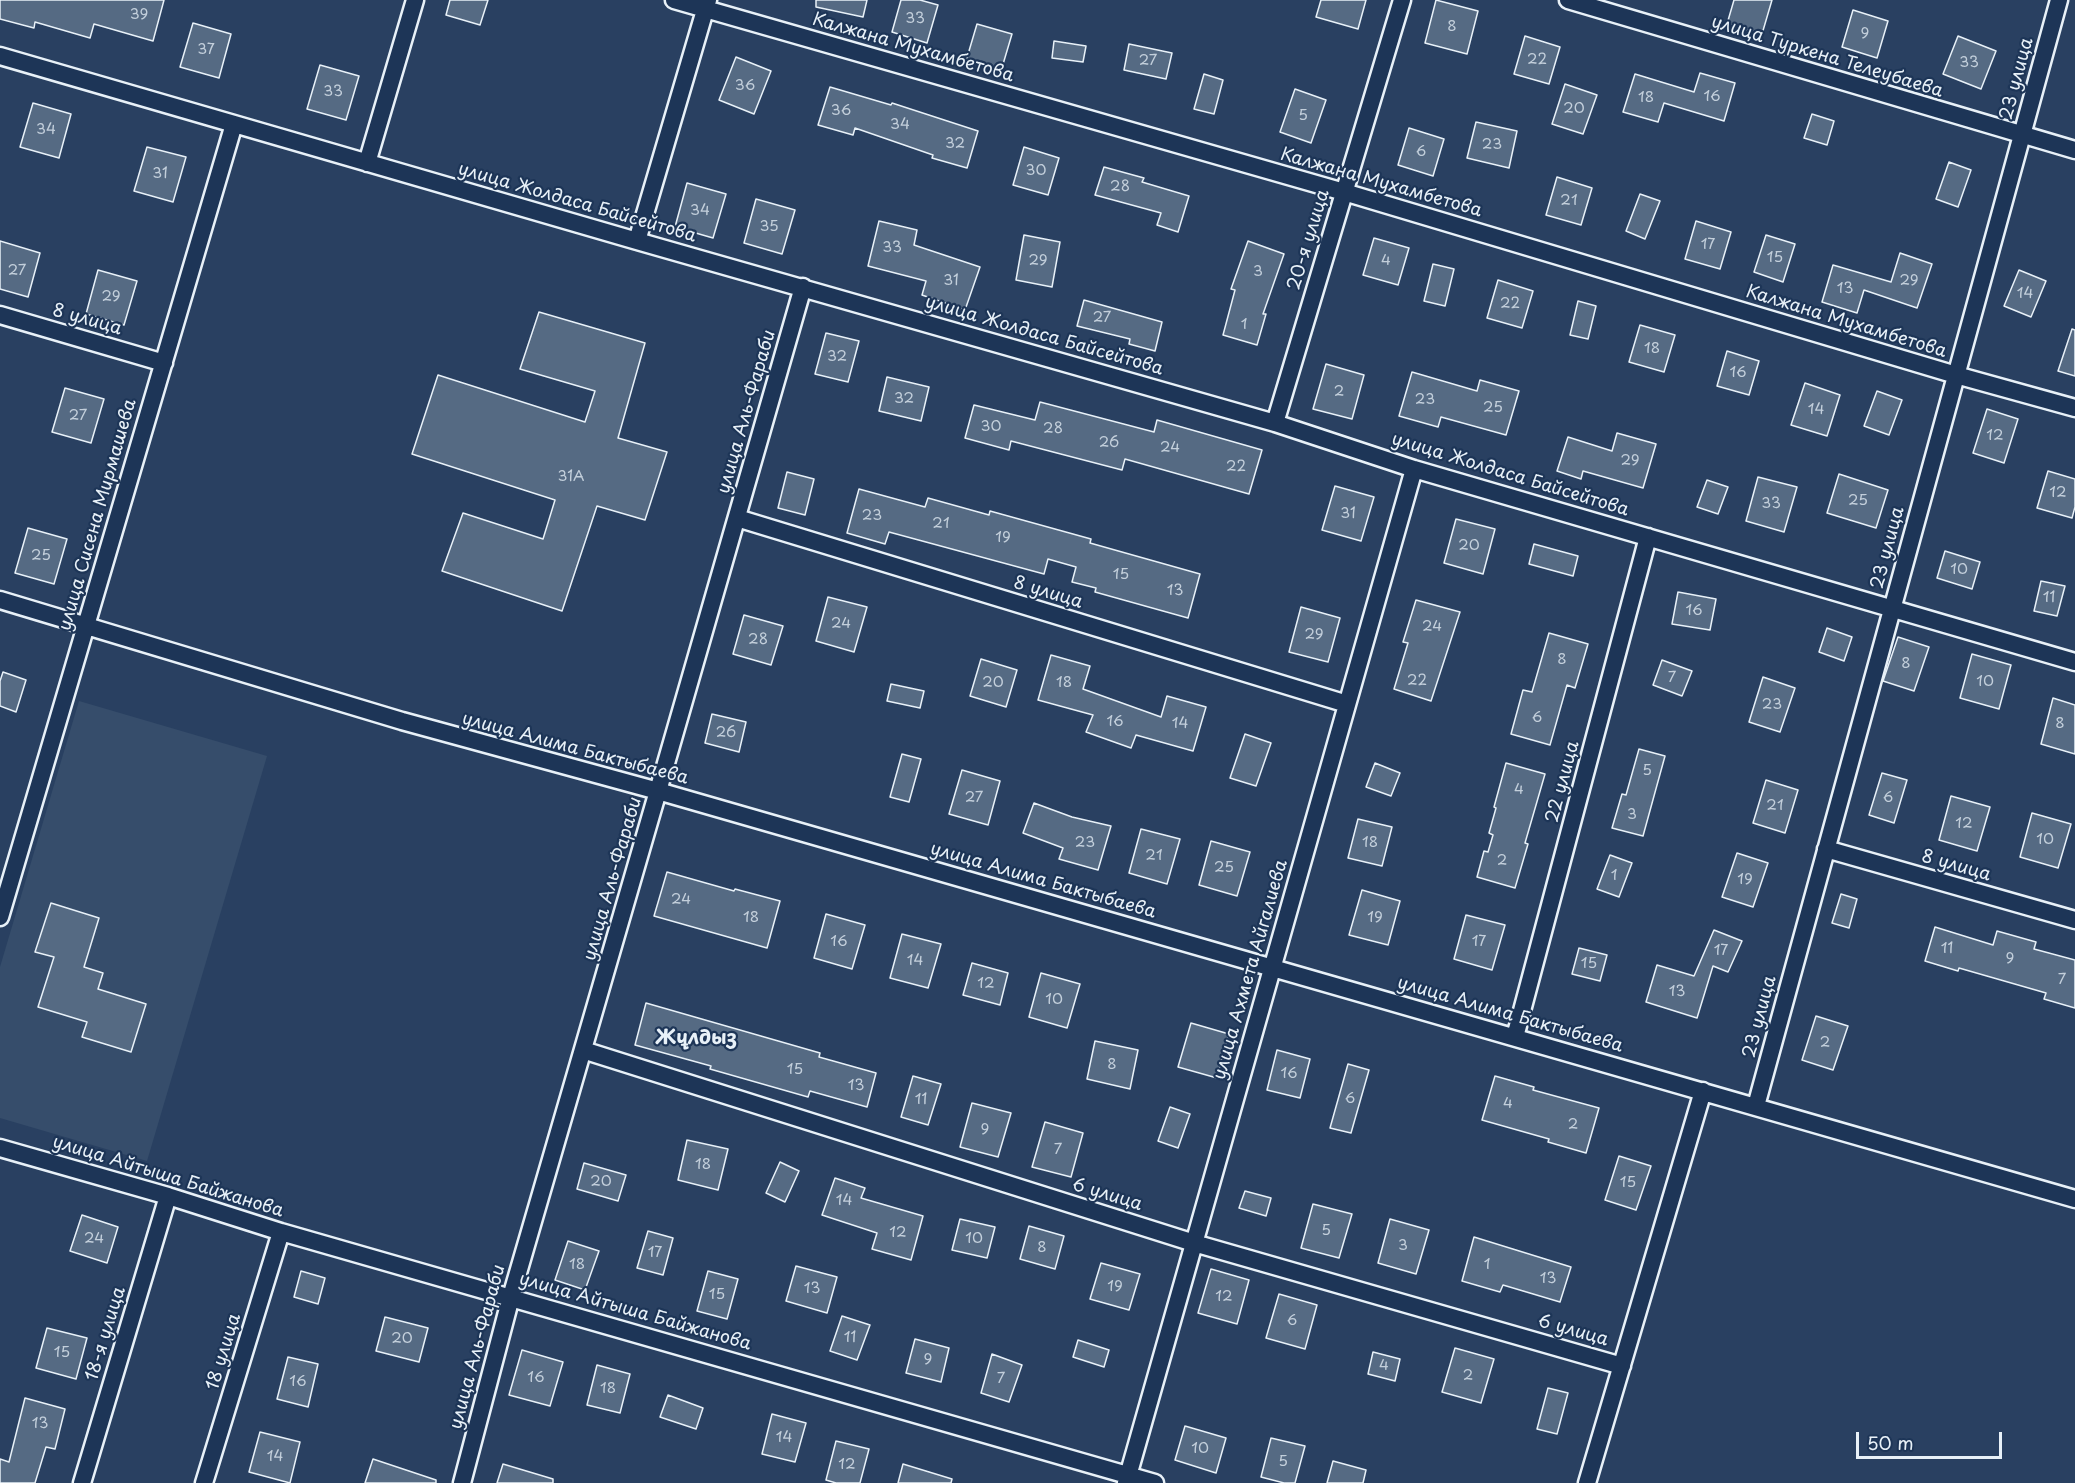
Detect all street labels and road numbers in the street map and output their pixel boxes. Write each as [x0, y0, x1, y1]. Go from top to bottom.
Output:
street label: Калжана Мухамбетова [810, 9, 1016, 87]
street label: улица Туркена Телеубаева [1708, 11, 1946, 103]
street label: 23 улица [1996, 36, 2038, 122]
street label: Калжана Мухамбетова [1278, 144, 1484, 222]
street label: улица Жолдаса Байсейтова [455, 159, 699, 247]
street label: 20-я улица [1283, 187, 1335, 293]
street label: Калжана Мухамбетова [1743, 281, 1949, 363]
street label: улица Жолдаса Байсейтова [922, 292, 1166, 380]
street label: 8 улица [50, 300, 124, 340]
street label: улица Аль-Фараби [713, 328, 781, 496]
street label: улица Сисена Мирмашева [55, 397, 141, 633]
street label: улица Жолдаса Байсейтова [1389, 429, 1631, 521]
street label: 23 улица [1867, 505, 1909, 591]
street label: 8 улица [1011, 572, 1085, 614]
street label: улица Алима Бактыбаева [459, 708, 691, 790]
street label: 22 улица [1542, 739, 1584, 825]
street label: улица Аль-Фараби [579, 795, 647, 963]
street label: улица Алима Бактыбаева [928, 838, 1158, 924]
street label: 8 улица [1919, 846, 1993, 886]
street label: улица Ахмета Айгалиева [1209, 858, 1293, 1082]
street label: улица Алима Бактыбаева [1395, 972, 1625, 1058]
street label: 23 улица [1739, 974, 1781, 1060]
street label: улица Айтыша Байжанова [50, 1132, 286, 1222]
street label: 6 улица [1069, 1174, 1145, 1216]
street label: улица Аль-Фараби [446, 1262, 510, 1432]
street label: улица Айтыша Байжанова [516, 1268, 754, 1356]
street label: 18-я улица [81, 1284, 131, 1384]
street label: 18 улица [202, 1311, 246, 1393]
street label: 6 улица [1535, 1311, 1611, 1351]

